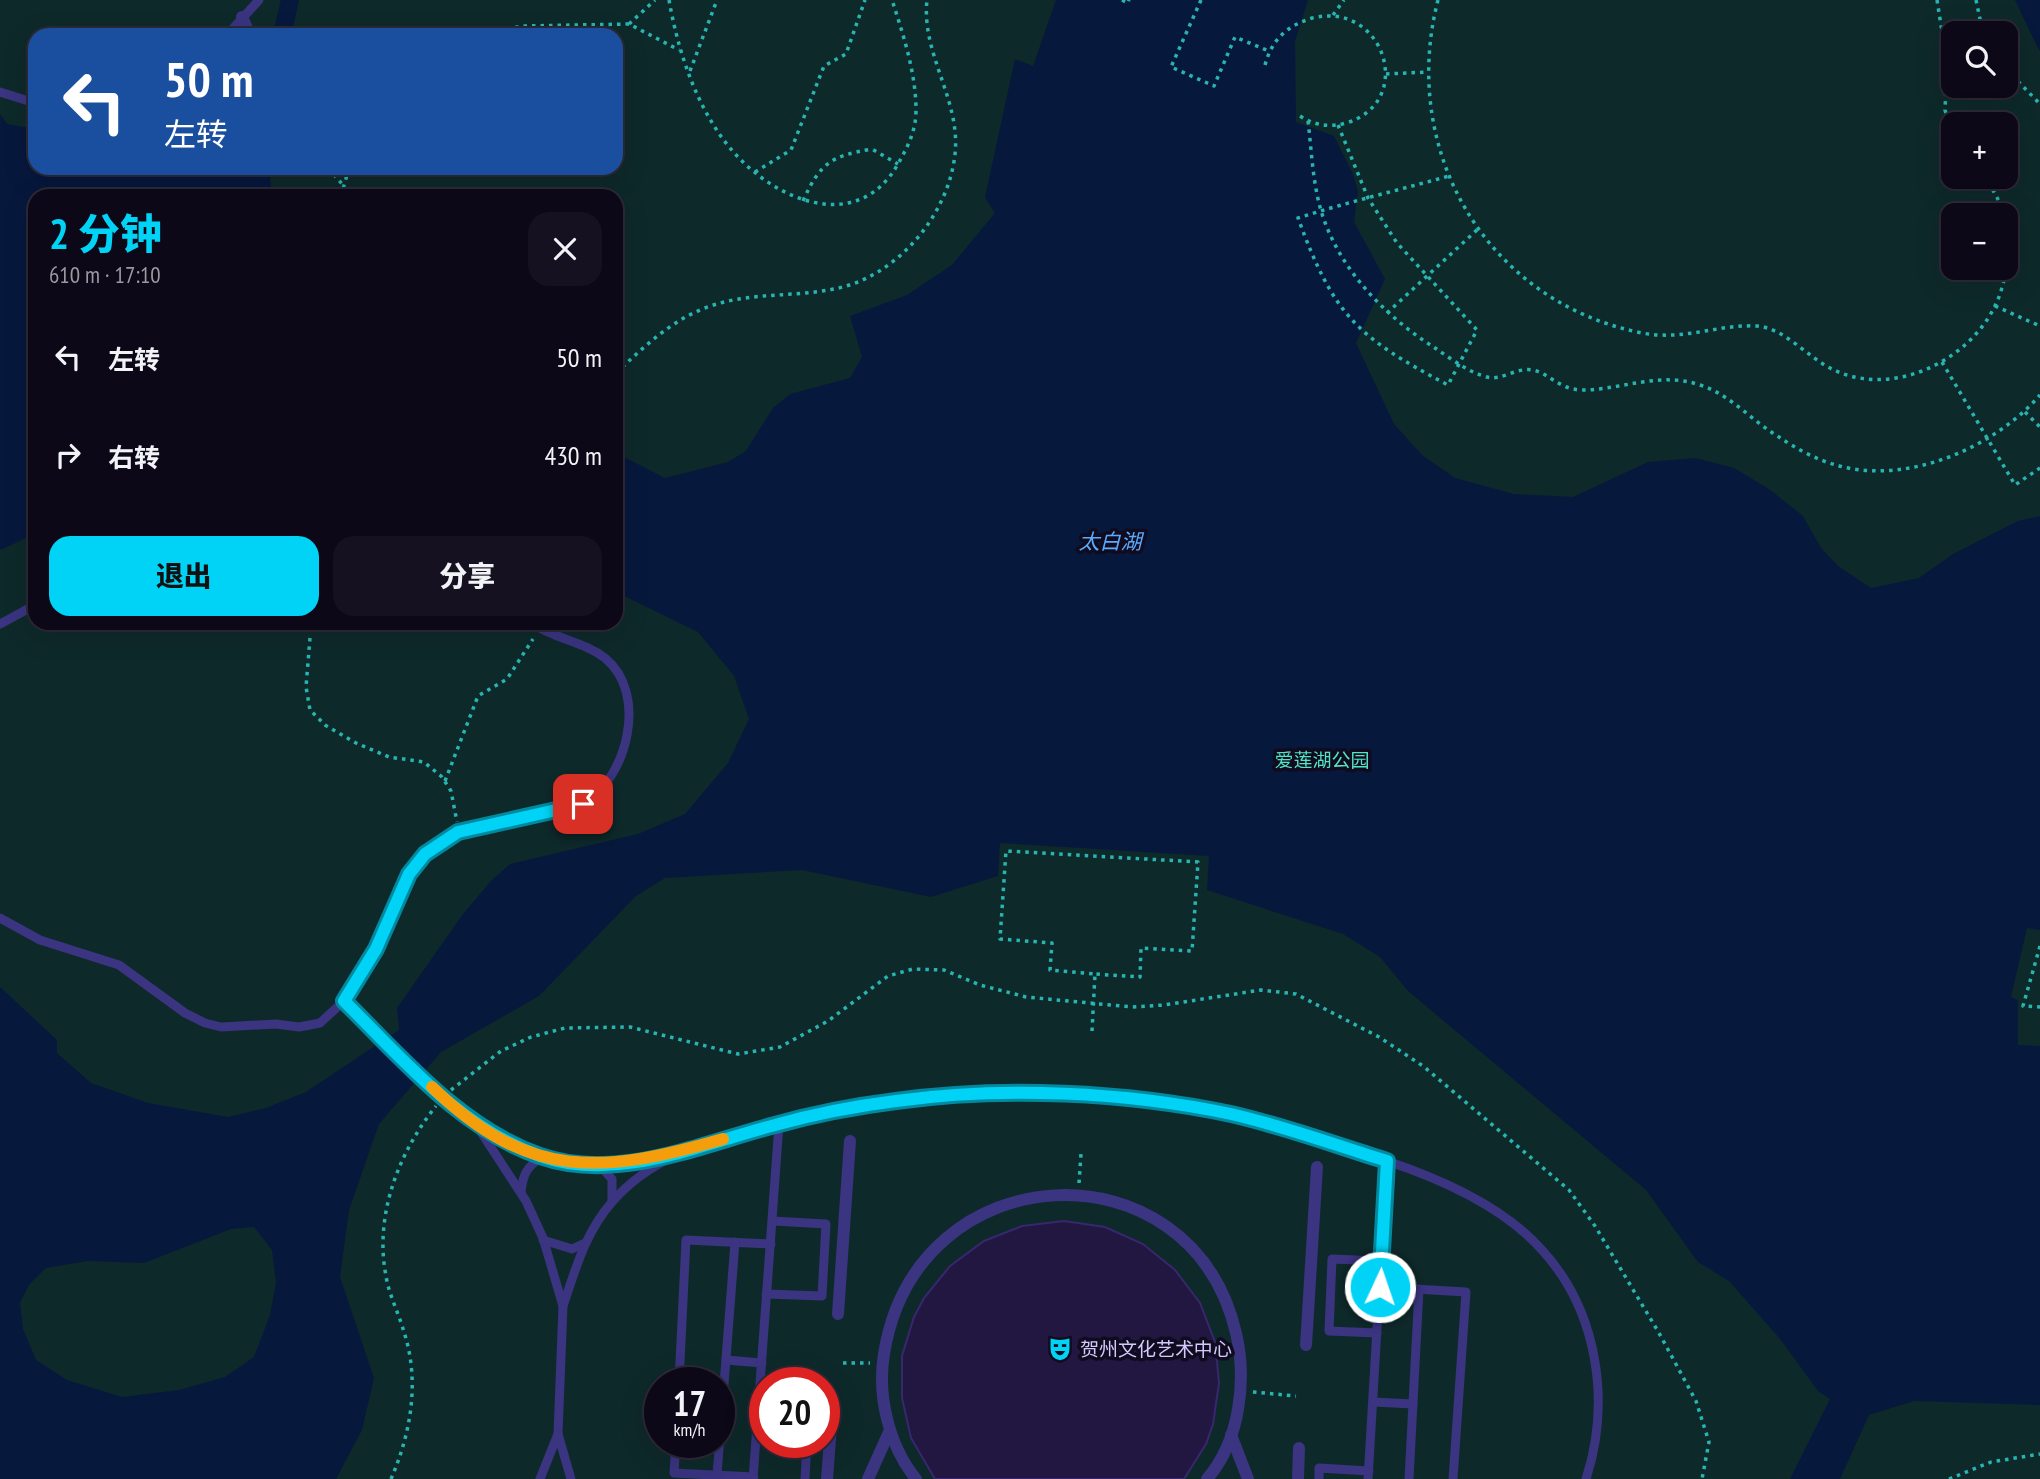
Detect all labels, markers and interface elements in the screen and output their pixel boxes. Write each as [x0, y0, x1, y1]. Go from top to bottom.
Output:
map controls [1941, 21, 2018, 280]
button: search [1941, 21, 2018, 98]
text: 50 m [164, 47, 253, 111]
icon: left [49, 56, 140, 147]
button: + [1941, 112, 2018, 189]
text: 左转 [164, 113, 228, 155]
button: − [1941, 203, 2018, 280]
text: 2 分钟 [49, 206, 162, 261]
button: close [528, 212, 602, 286]
text: 610 m · 17:10 [49, 260, 161, 289]
icon: left [49, 338, 87, 376]
text: 50 m [556, 341, 602, 374]
text: 左转 [108, 343, 160, 376]
icon: right [49, 436, 87, 474]
text: 430 m [544, 439, 602, 472]
text: 右转 [108, 441, 160, 474]
water label: 太白湖 [1079, 528, 1144, 555]
button: 退出 [49, 536, 319, 616]
button: 分享 [333, 536, 602, 616]
park label: 爱莲湖公园 [1274, 748, 1370, 772]
pin [553, 774, 613, 834]
icon: arrive [564, 785, 602, 823]
position arrow [1343, 1250, 1417, 1324]
theatre icon: 贺州文化艺术中心 [1046, 1335, 1074, 1363]
place label: 贺州文化艺术中心 [1080, 1337, 1232, 1361]
speed limit sign: 20 [749, 1367, 840, 1458]
text: 17 [673, 1380, 706, 1426]
text: km/h [674, 1418, 705, 1441]

